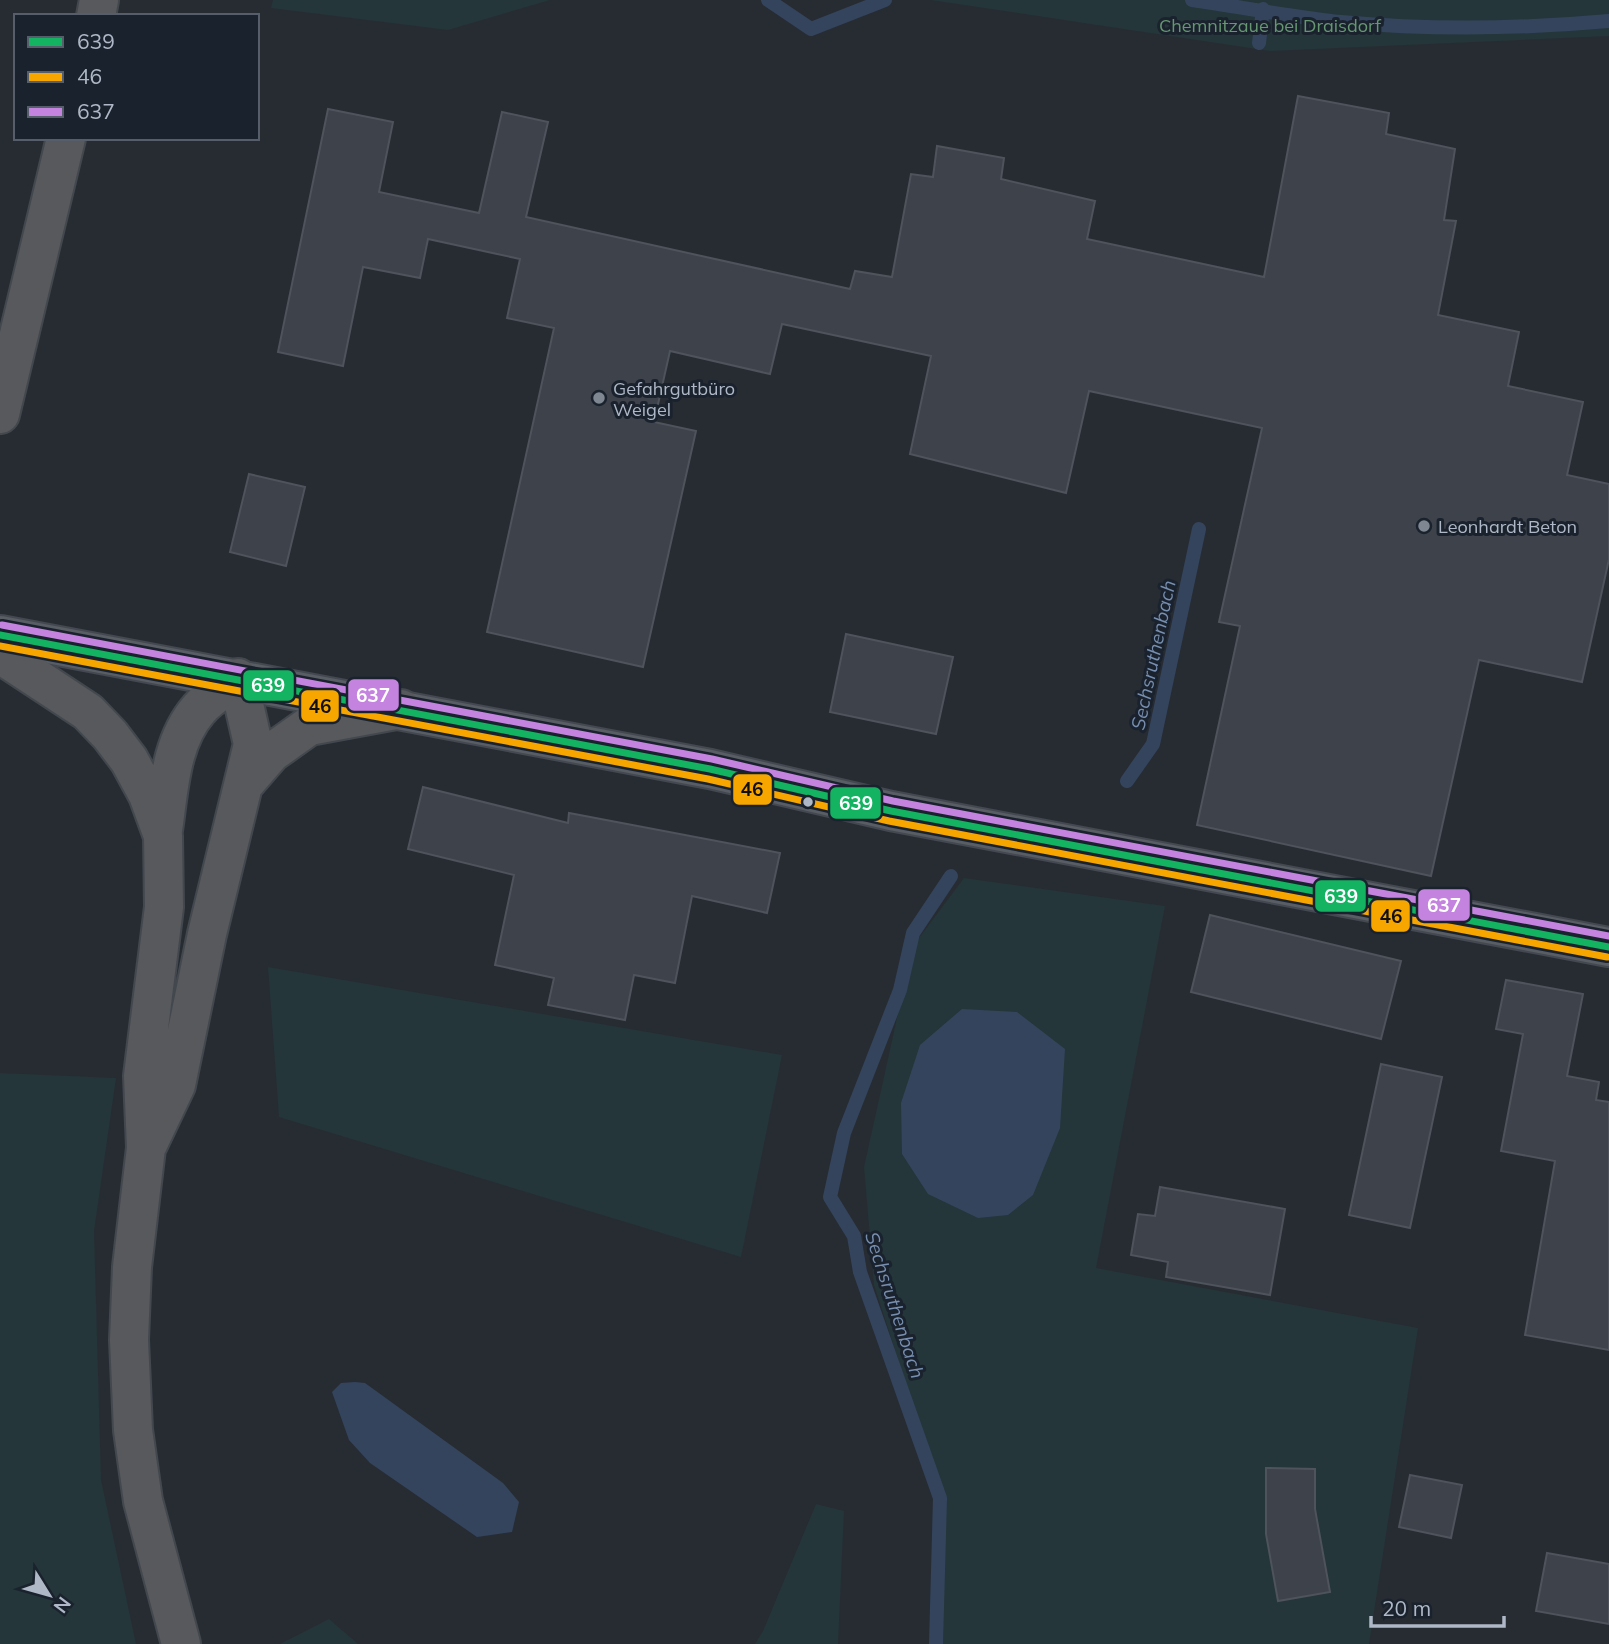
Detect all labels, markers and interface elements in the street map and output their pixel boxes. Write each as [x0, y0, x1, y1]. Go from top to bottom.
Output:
legend [14, 14, 259, 140]
park label: Chemnitzaue bei Draisdorf [1159, 14, 1382, 37]
text: 639 [77, 28, 115, 54]
text: 46 [77, 63, 102, 89]
text: 637 [77, 98, 115, 124]
place label: Gefahrgutbüro Weigel [613, 377, 735, 421]
marker: Gefahrgutbüro Weigel [591, 390, 607, 406]
place label: Leonhardt Beton [1438, 515, 1577, 538]
marker: Leonhardt Beton [1416, 518, 1432, 534]
water label: Sechsruthenbach [1125, 578, 1181, 732]
line badge: 639 [242, 669, 295, 702]
text: 639 [251, 673, 285, 697]
line badge: 637 [347, 678, 400, 712]
text: 637 [356, 683, 390, 707]
line badge: 46 [300, 689, 340, 723]
text: 46 [309, 694, 331, 718]
line badge: 46 [732, 773, 773, 806]
text: 46 [741, 777, 763, 801]
line badge: 639 [829, 786, 882, 820]
text: 639 [839, 791, 873, 815]
unlabelled marker [801, 795, 815, 809]
line badge: 639 [1314, 879, 1367, 913]
text: 639 [1324, 884, 1358, 908]
line badge: 637 [1417, 888, 1471, 922]
text: 637 [1427, 893, 1461, 917]
line badge: 46 [1370, 899, 1411, 933]
text: 46 [1380, 904, 1402, 928]
water label: Sechsruthenbach [860, 1229, 930, 1381]
north arrow [14, 1560, 84, 1630]
scale bar [1371, 1584, 1504, 1628]
text: N [49, 1592, 76, 1618]
text: 20 m [1382, 1595, 1431, 1621]

